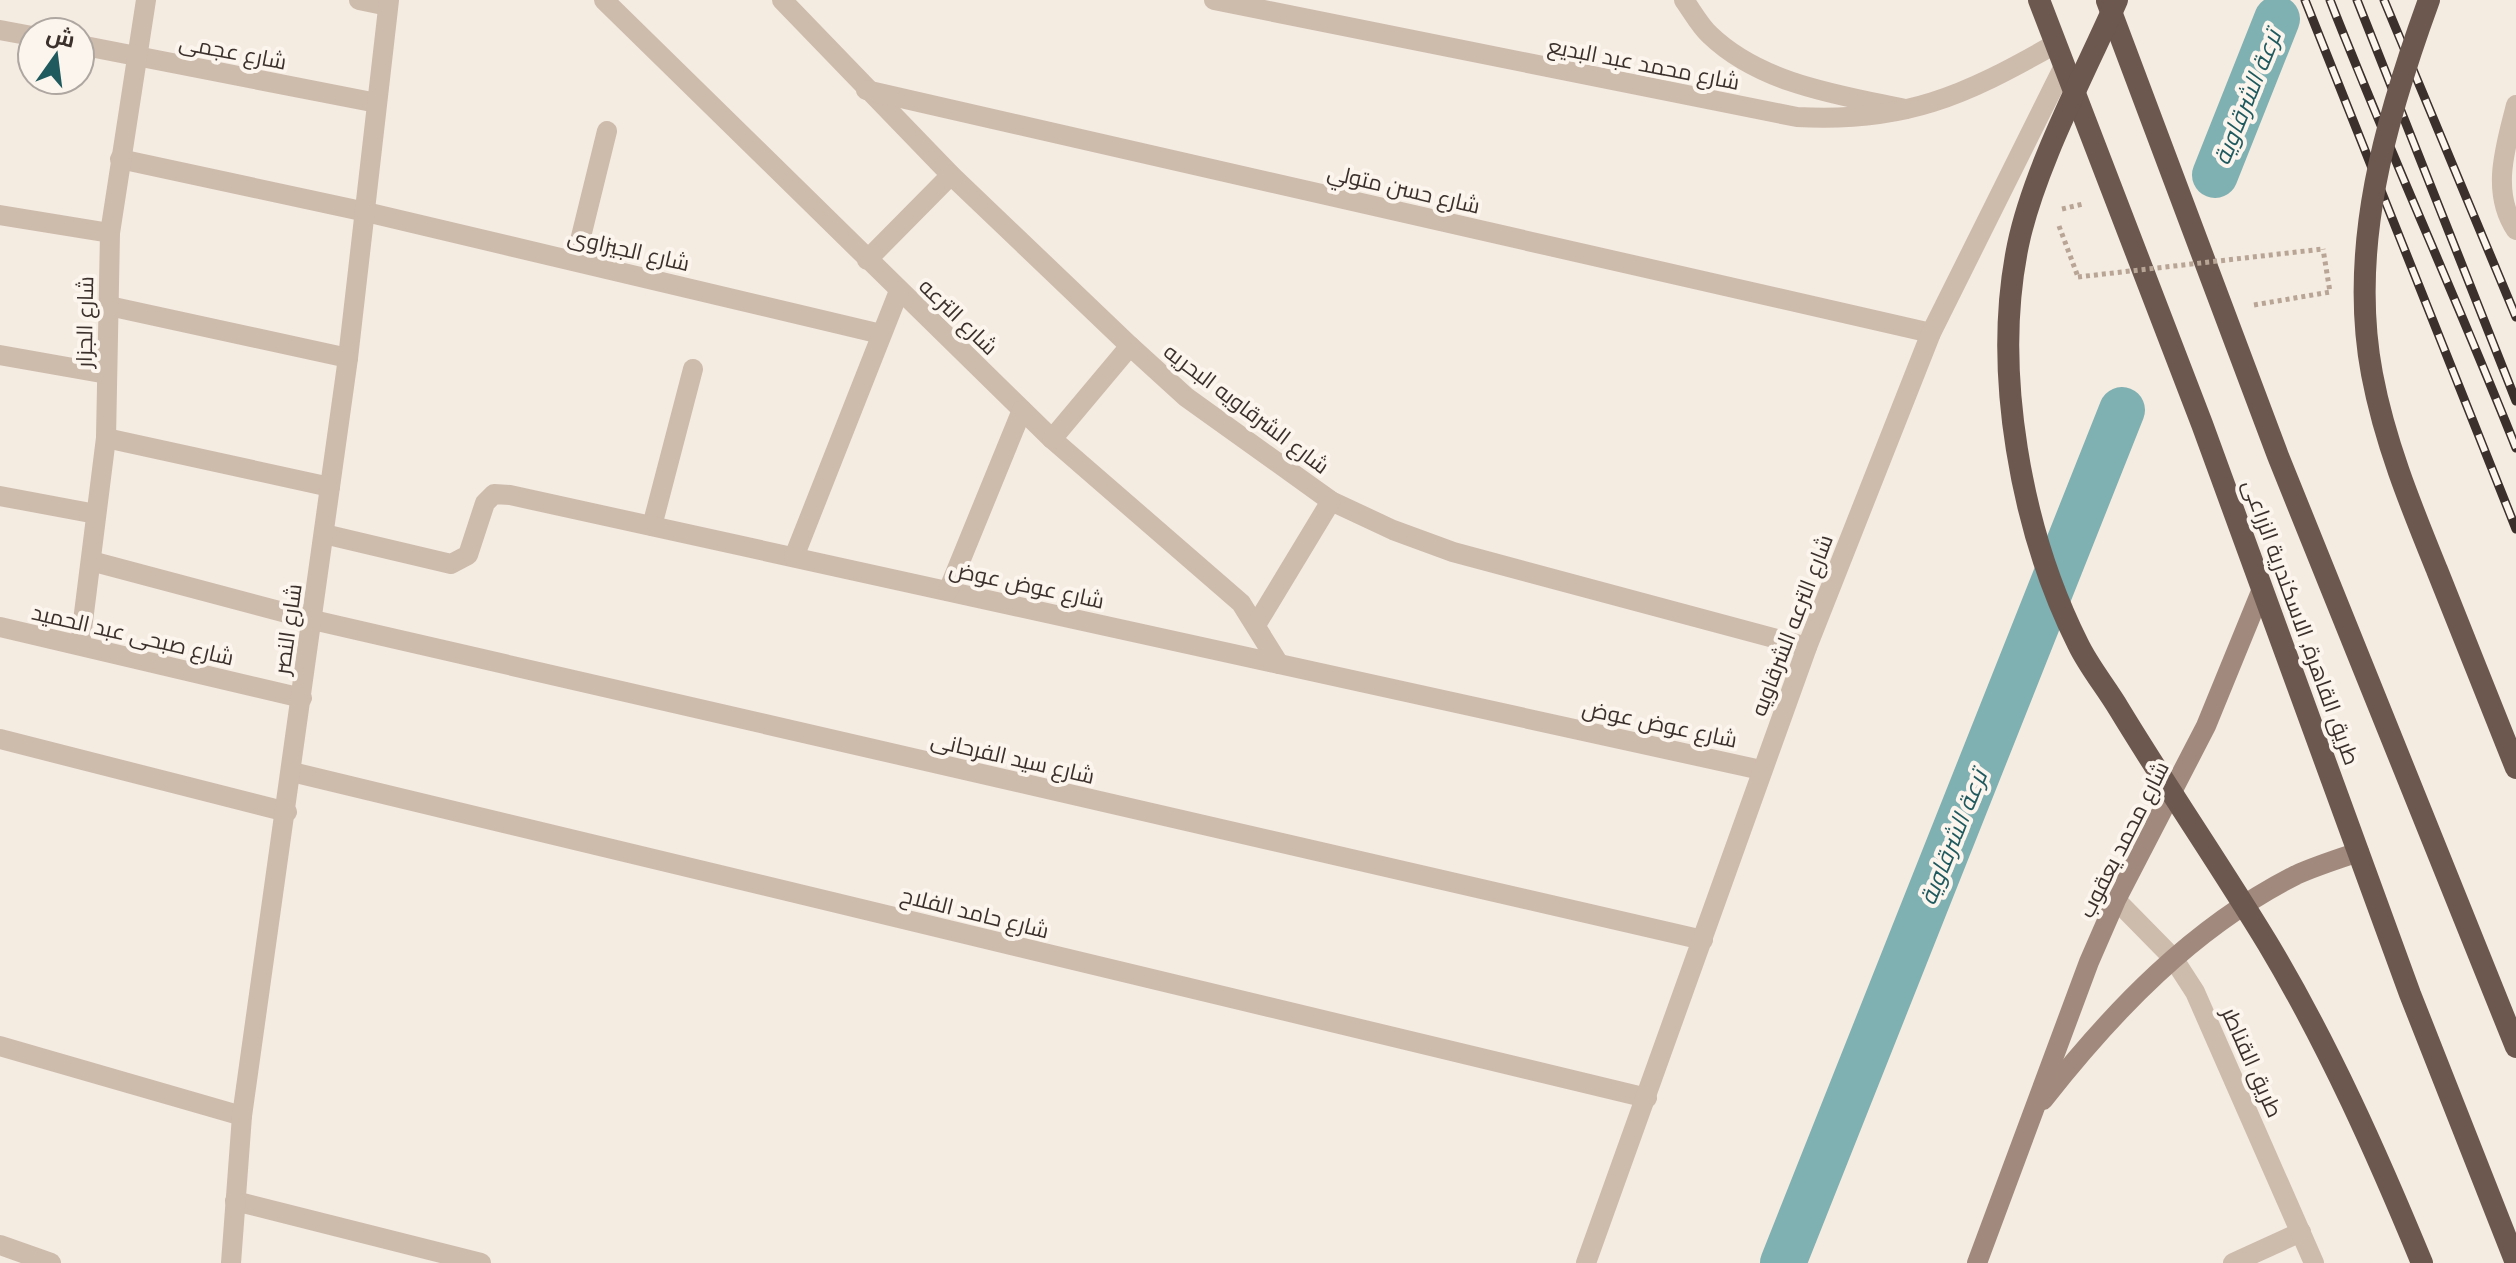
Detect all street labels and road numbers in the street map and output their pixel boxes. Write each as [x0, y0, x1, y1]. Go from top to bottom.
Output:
street label: شارع عجمى [177, 27, 289, 77]
street label: شارع محمد عبد البديع [1545, 31, 1742, 97]
street label: شارع حسن متولي [1324, 157, 1483, 223]
street label: شارع الجيزاوى [565, 222, 693, 278]
street label: شارع الترعه [913, 272, 1004, 362]
street label: شارع الجزار [70, 276, 100, 370]
street label: شارع الشرقاويه البحريه [1158, 337, 1335, 481]
street label: طريق القاهرة, الاسكندرية الزراعى [2237, 476, 2366, 769]
street label: شارع الترعه الشرقاويه [1744, 530, 1840, 720]
street label: شارع عوض عوض [947, 554, 1107, 616]
street label: شارع النصر [267, 582, 309, 678]
street label: شارع صبحى عبد الحميد [29, 598, 237, 672]
street label: شارع عوض عوض [1580, 693, 1740, 755]
street label: شارع سيد الفرحانى [928, 725, 1097, 791]
street label: شارع محمد يعقوب [2072, 756, 2176, 923]
street label: شارع حامد الفلاح [897, 881, 1052, 945]
street label: طريق القناطر [2215, 1001, 2289, 1122]

